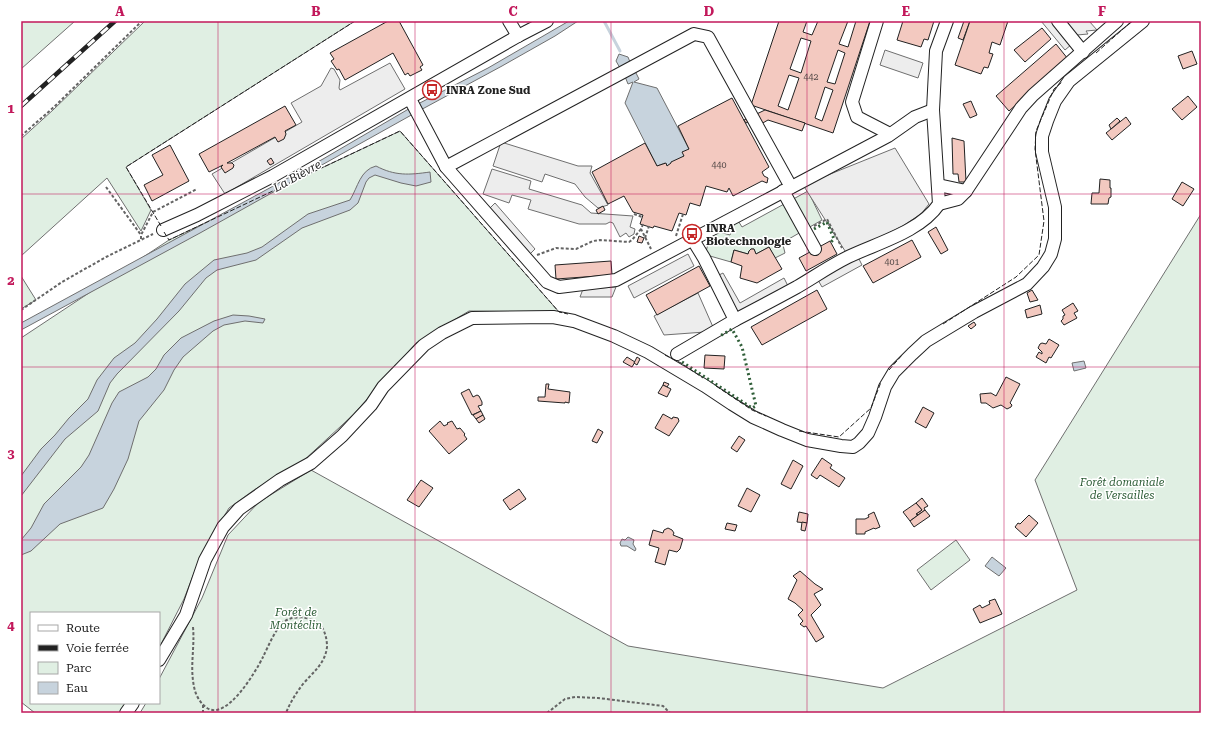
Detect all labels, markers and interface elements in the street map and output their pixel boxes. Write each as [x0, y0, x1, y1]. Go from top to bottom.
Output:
text: A [115, 4, 125, 19]
text: B [311, 4, 321, 19]
text: C [508, 4, 518, 19]
text: D [704, 4, 714, 19]
text: E [902, 4, 910, 19]
text: F [1098, 4, 1106, 19]
house number: 442 [803, 72, 819, 82]
bus stop icon: INRA Zone Sud [421, 79, 443, 101]
place label: INRA Zone Sud [446, 84, 531, 97]
text: 1 [7, 101, 15, 116]
water label: La Bièvre [270, 157, 323, 195]
house number: 440 [711, 160, 727, 170]
place label: INRA Biotechnologie [706, 222, 792, 248]
bus stop icon: INRA Biotechnologie [681, 223, 703, 245]
house number: 401 [884, 257, 900, 267]
text: 2 [7, 273, 15, 288]
text: 3 [7, 446, 15, 461]
park label: Forêt domaniale de Versailles [1079, 476, 1165, 502]
park label: Forêt de Montéclin [269, 606, 322, 632]
legend [30, 612, 160, 704]
text: 4 [7, 618, 15, 633]
text: Route [66, 621, 100, 635]
text: Voie ferrée [66, 641, 129, 655]
text: Parc [66, 661, 92, 675]
text: Eau [66, 681, 88, 695]

